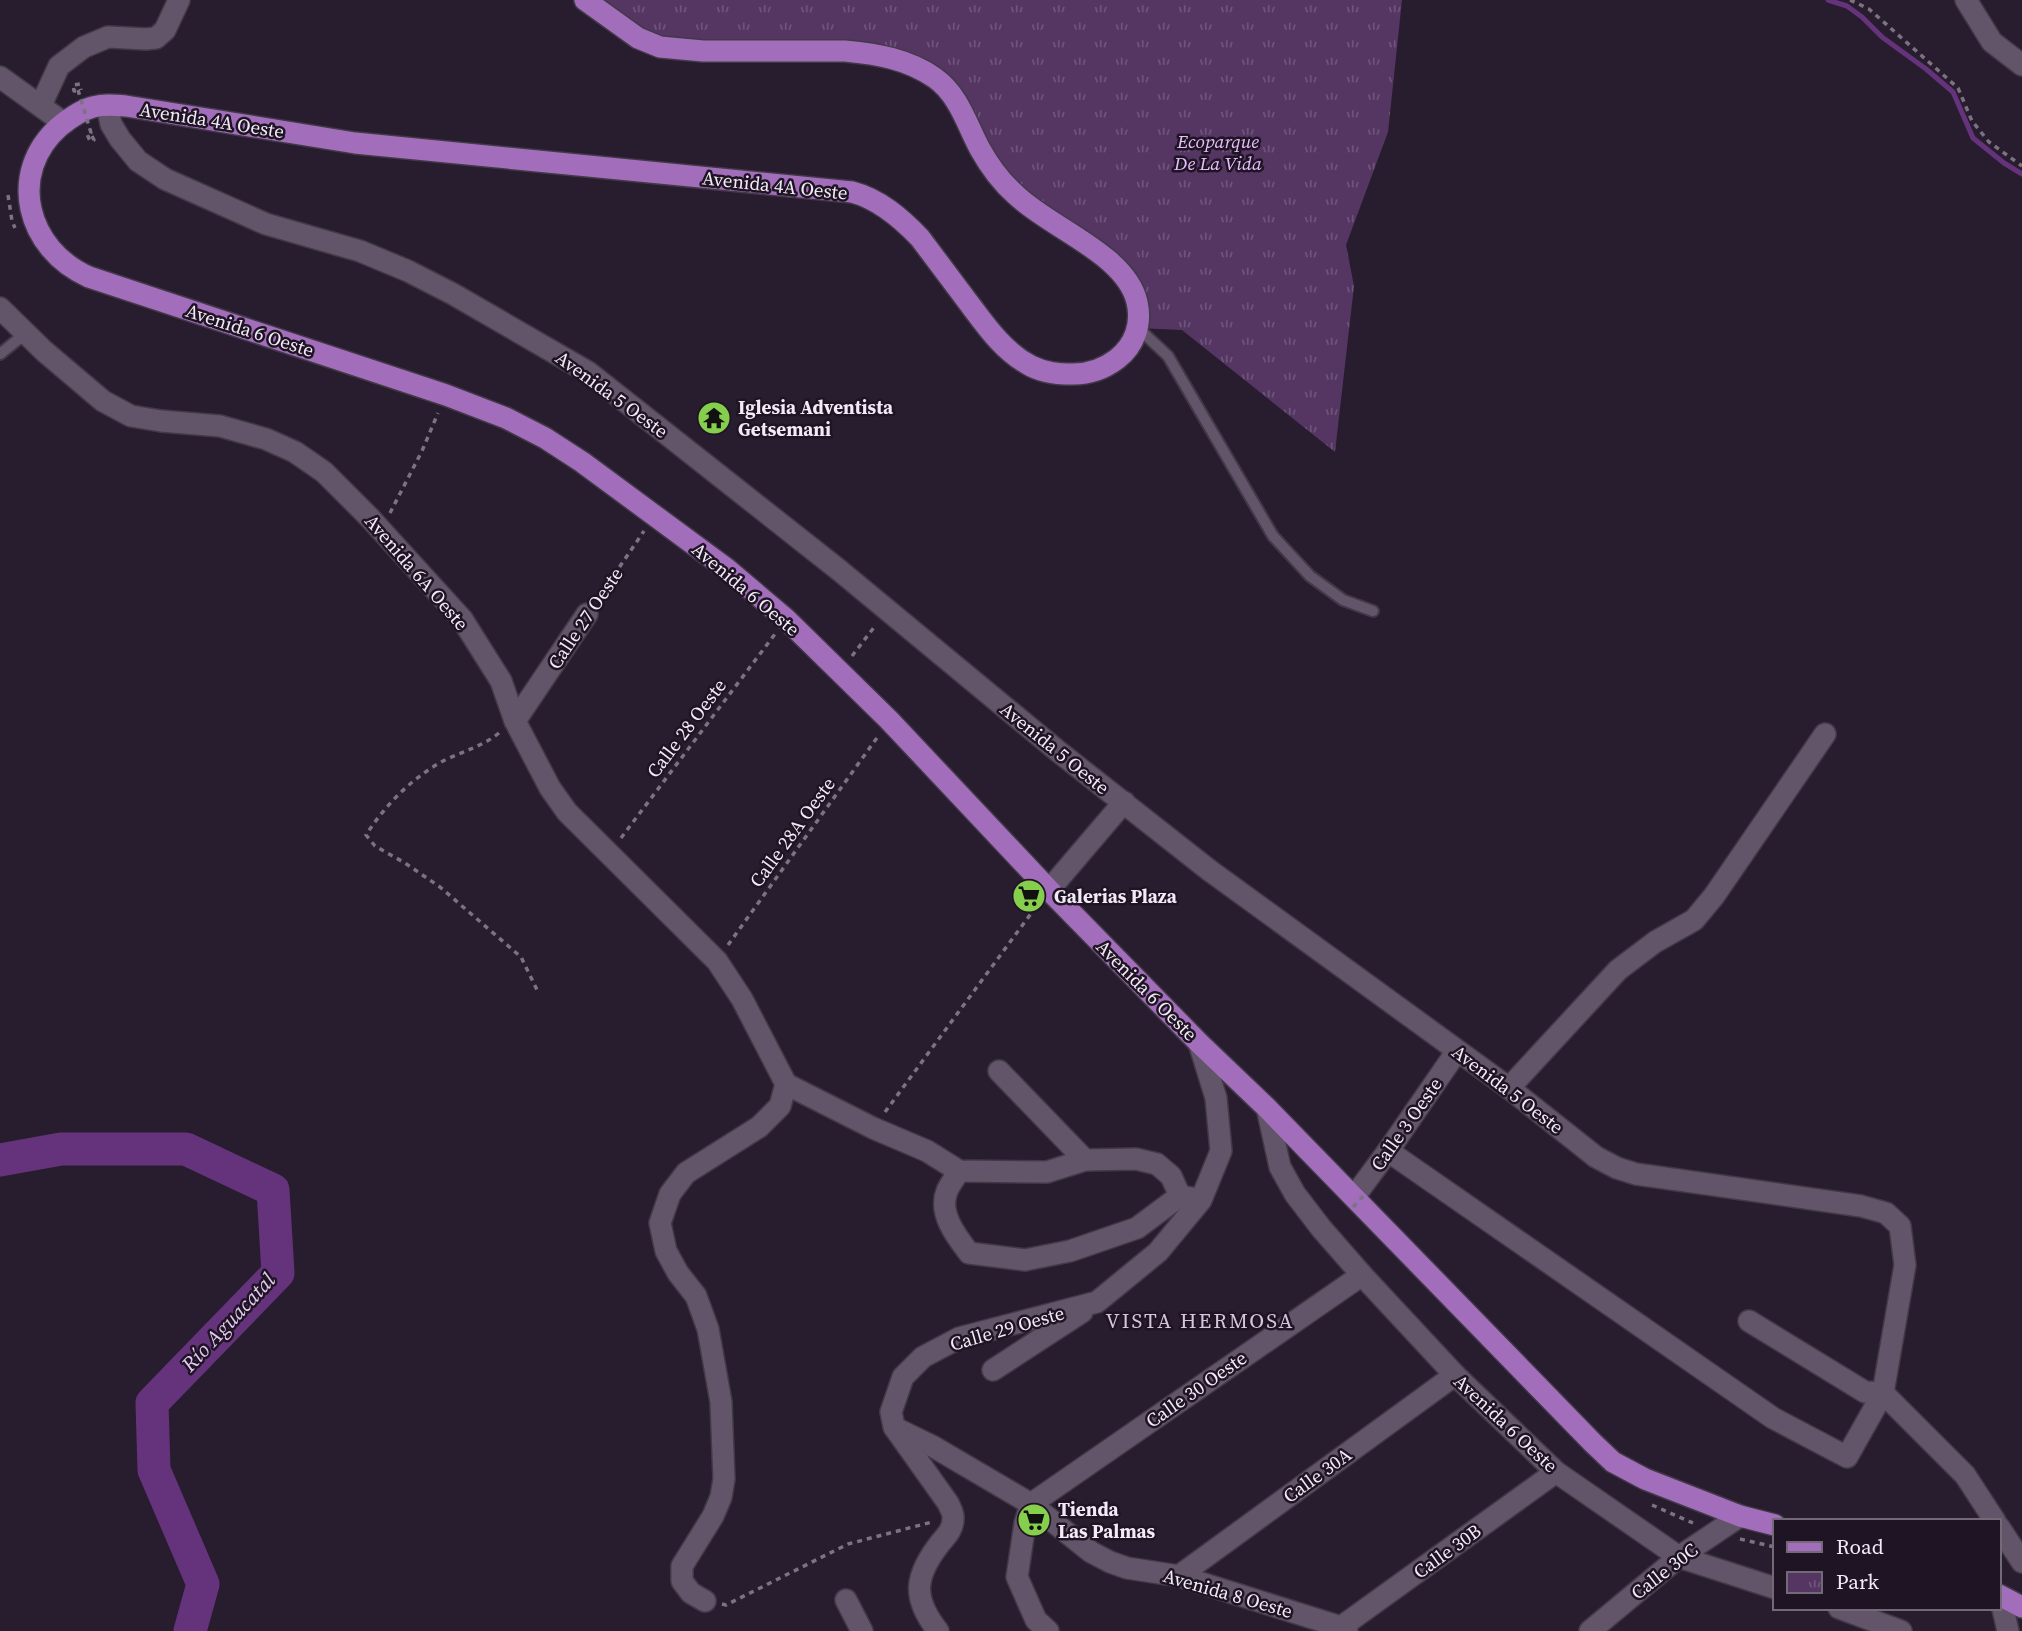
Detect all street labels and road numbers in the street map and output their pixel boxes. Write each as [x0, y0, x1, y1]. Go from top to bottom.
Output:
street label: Avenida 4A Oeste [138, 96, 286, 144]
street label: Avenida 4A Oeste [701, 164, 849, 206]
street label: Avenida 6 Oeste [183, 297, 317, 363]
street label: Avenida 5 Oeste [550, 344, 674, 444]
street label: Avenida 6A Oeste [359, 508, 475, 636]
street label: Avenida 6 Oeste [687, 536, 805, 642]
street label: Calle 27 Oeste [541, 562, 629, 674]
street label: Calle 28 Oeste [640, 673, 732, 783]
street label: Avenida 5 Oeste [995, 696, 1115, 800]
street label: Calle 28A Oeste [743, 772, 841, 892]
street label: Avenida 6 Oeste [1091, 934, 1203, 1046]
street label: Avenida 5 Oeste [1447, 1038, 1569, 1140]
street label: Calle 3 Oeste [1364, 1072, 1448, 1176]
street label: Calle 29 Oeste [947, 1299, 1067, 1357]
street label: Calle 30 Oeste [1140, 1345, 1252, 1433]
street label: Avenida 6 Oeste [1448, 1368, 1564, 1478]
street label: Calle 30A [1278, 1441, 1357, 1509]
street label: Calle 30B [1408, 1518, 1486, 1584]
street label: Calle 30C [1625, 1537, 1703, 1605]
street label: Avenida 8 Oeste [1160, 1562, 1296, 1624]

